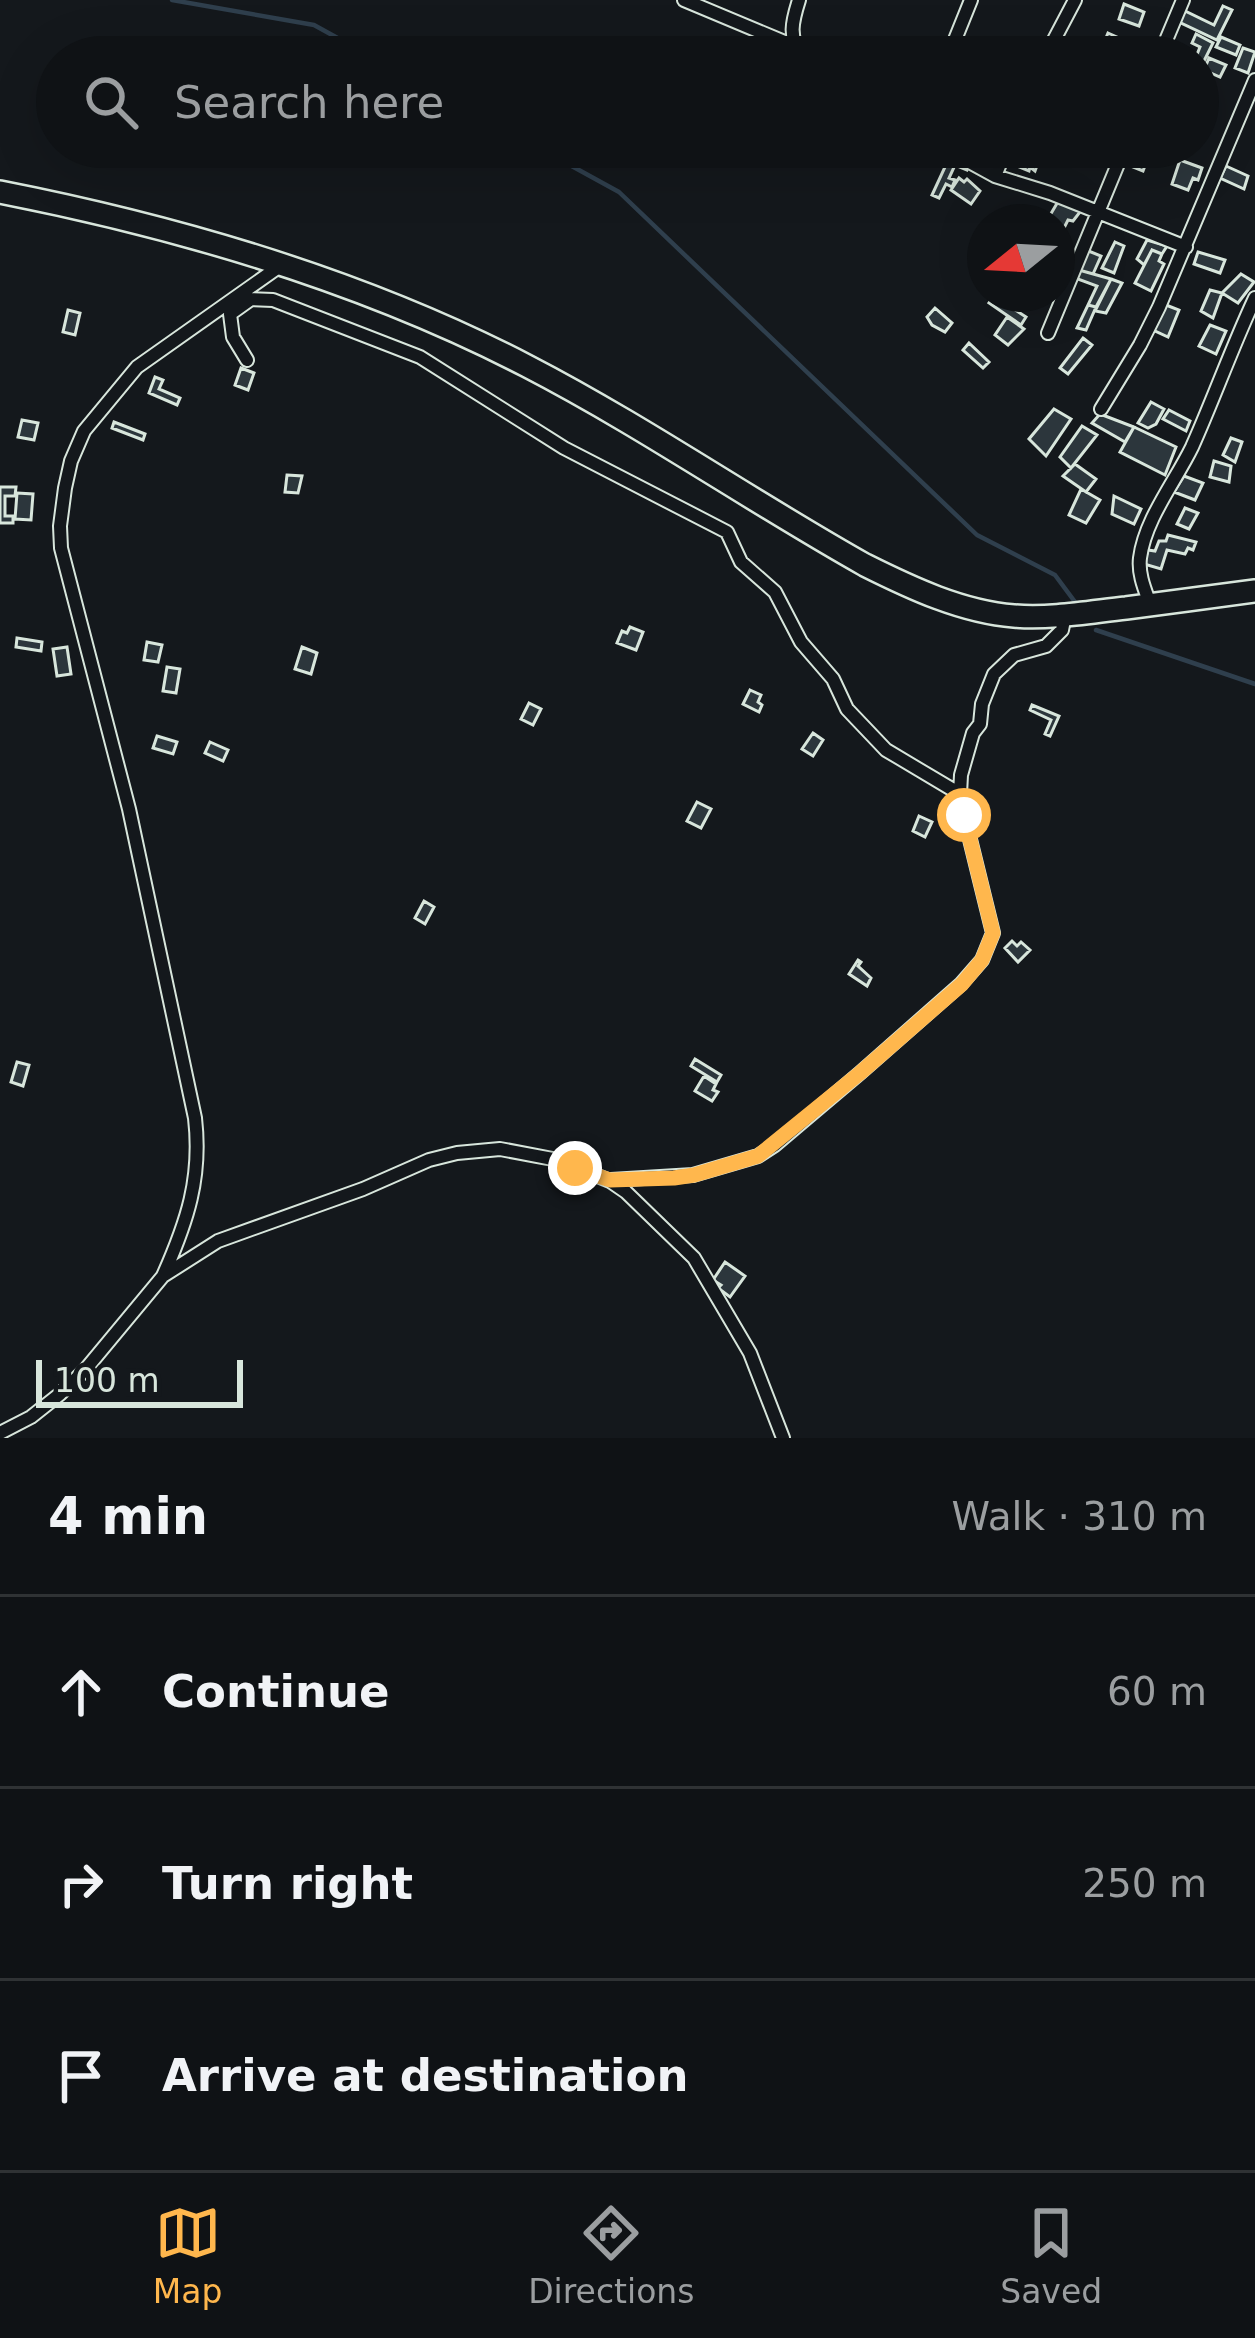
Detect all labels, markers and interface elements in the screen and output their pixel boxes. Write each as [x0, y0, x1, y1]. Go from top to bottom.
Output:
search box [36, 36, 1219, 168]
icon: search [78, 69, 144, 135]
text: Search here [174, 76, 444, 129]
north arrow [967, 204, 1075, 312]
route start [937, 788, 991, 842]
route end [548, 1141, 602, 1195]
scale bar [36, 1354, 243, 1407]
text: 100 m [54, 1361, 160, 1400]
text: 4 min [48, 1487, 208, 1546]
text: Walk · 310 m [952, 1494, 1207, 1539]
icon: ahead [48, 1659, 114, 1725]
text: Continue [162, 1665, 390, 1718]
text: 60 m [1107, 1669, 1207, 1714]
icon: right [48, 1851, 114, 1917]
text: Turn right [162, 1857, 413, 1910]
text: 250 m [1082, 1861, 1207, 1906]
icon: arrive [48, 2043, 114, 2109]
text: Arrive at destination [162, 2049, 688, 2102]
tab: Map [153, 2200, 223, 2311]
tab: Directions [528, 2200, 694, 2311]
tab: Saved [1000, 2200, 1102, 2311]

